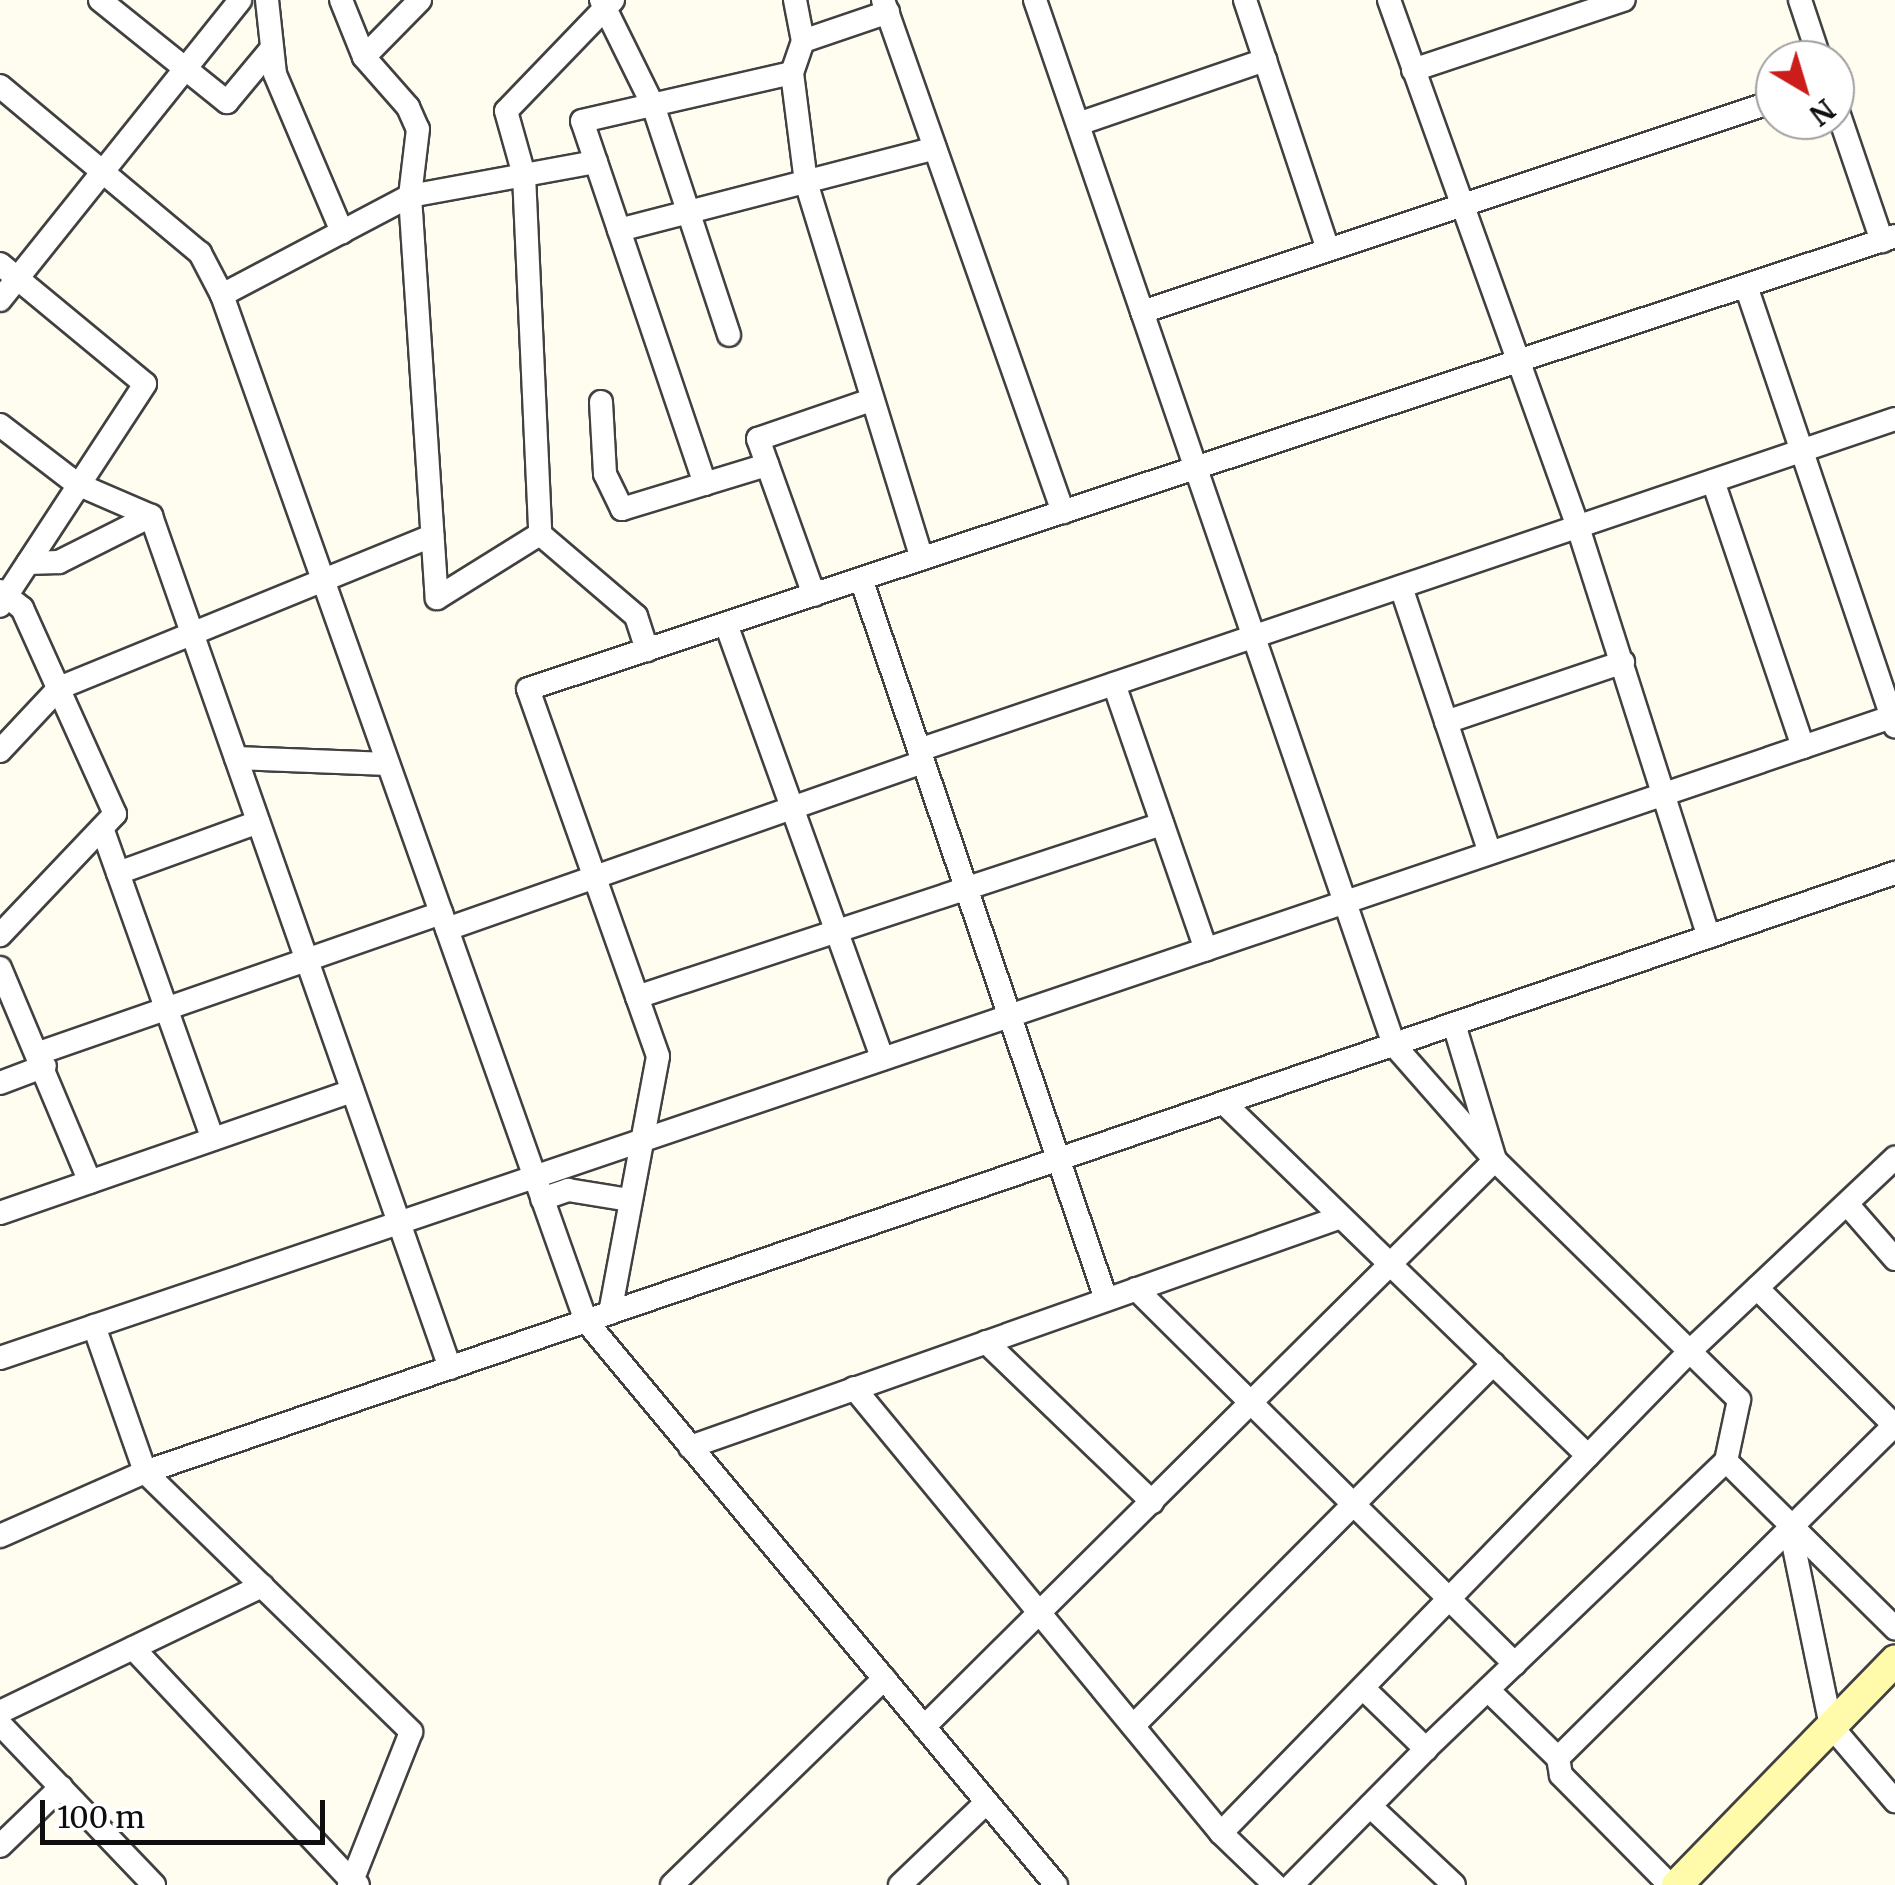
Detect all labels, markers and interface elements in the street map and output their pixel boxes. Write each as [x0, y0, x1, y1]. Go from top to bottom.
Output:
north arrow [1755, 40, 1855, 140]
text: N [1802, 91, 1842, 133]
scale bar [45, 1780, 330, 1842]
text: 100 m [57, 1798, 145, 1836]

